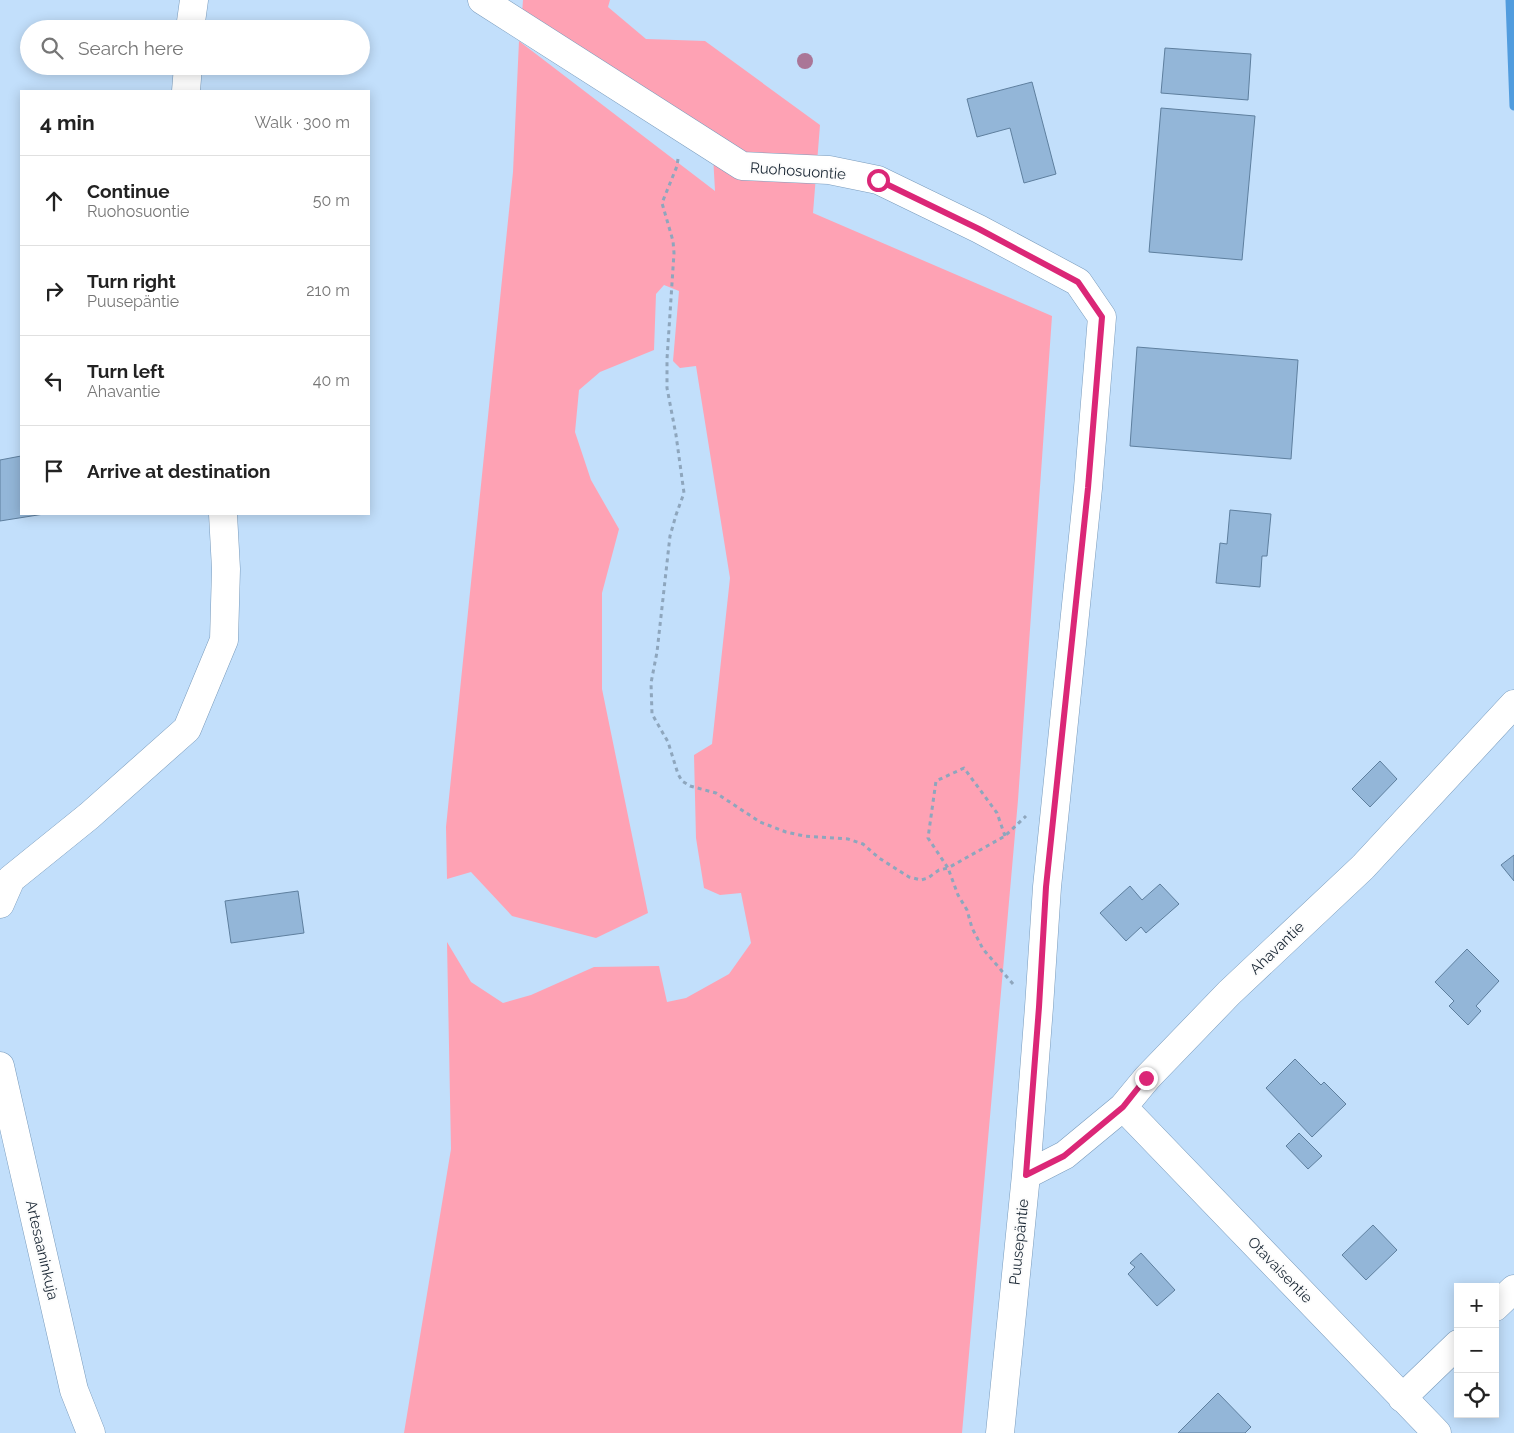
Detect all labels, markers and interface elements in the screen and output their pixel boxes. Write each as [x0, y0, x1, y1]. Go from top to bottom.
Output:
search box [20, 20, 370, 75]
icon: search [38, 34, 66, 62]
text: Search here [78, 37, 184, 59]
text: 4 min [40, 110, 95, 135]
text: Walk · 300 m [254, 113, 350, 132]
street label: Ruohosuontie [749, 159, 847, 183]
route start [867, 169, 890, 192]
text: Continue [87, 180, 170, 202]
icon: ahead [40, 187, 68, 215]
text: 50 m [313, 191, 350, 210]
text: Ruohosuontie [87, 202, 189, 221]
text: Turn right [87, 270, 176, 292]
icon: right [40, 277, 68, 305]
text: 210 m [306, 281, 350, 300]
text: Puusepäntie [87, 292, 179, 311]
text: Turn left [87, 360, 164, 382]
icon: left [40, 367, 68, 395]
text: 40 m [313, 371, 350, 390]
text: Ahavantie [87, 382, 160, 401]
icon: arrive [40, 457, 68, 485]
text: Arrive at destination [87, 460, 271, 482]
street label: Ahavantie [1246, 918, 1308, 978]
route end [1135, 1067, 1158, 1090]
street label: Artesaaninkuja [22, 1198, 62, 1302]
street label: Puusepäntie [1006, 1198, 1032, 1286]
street label: Otavaisentie [1244, 1233, 1316, 1307]
map controls [1454, 1283, 1499, 1418]
button: + [1454, 1283, 1499, 1328]
button: − [1454, 1328, 1499, 1373]
button: locate [1454, 1373, 1499, 1418]

